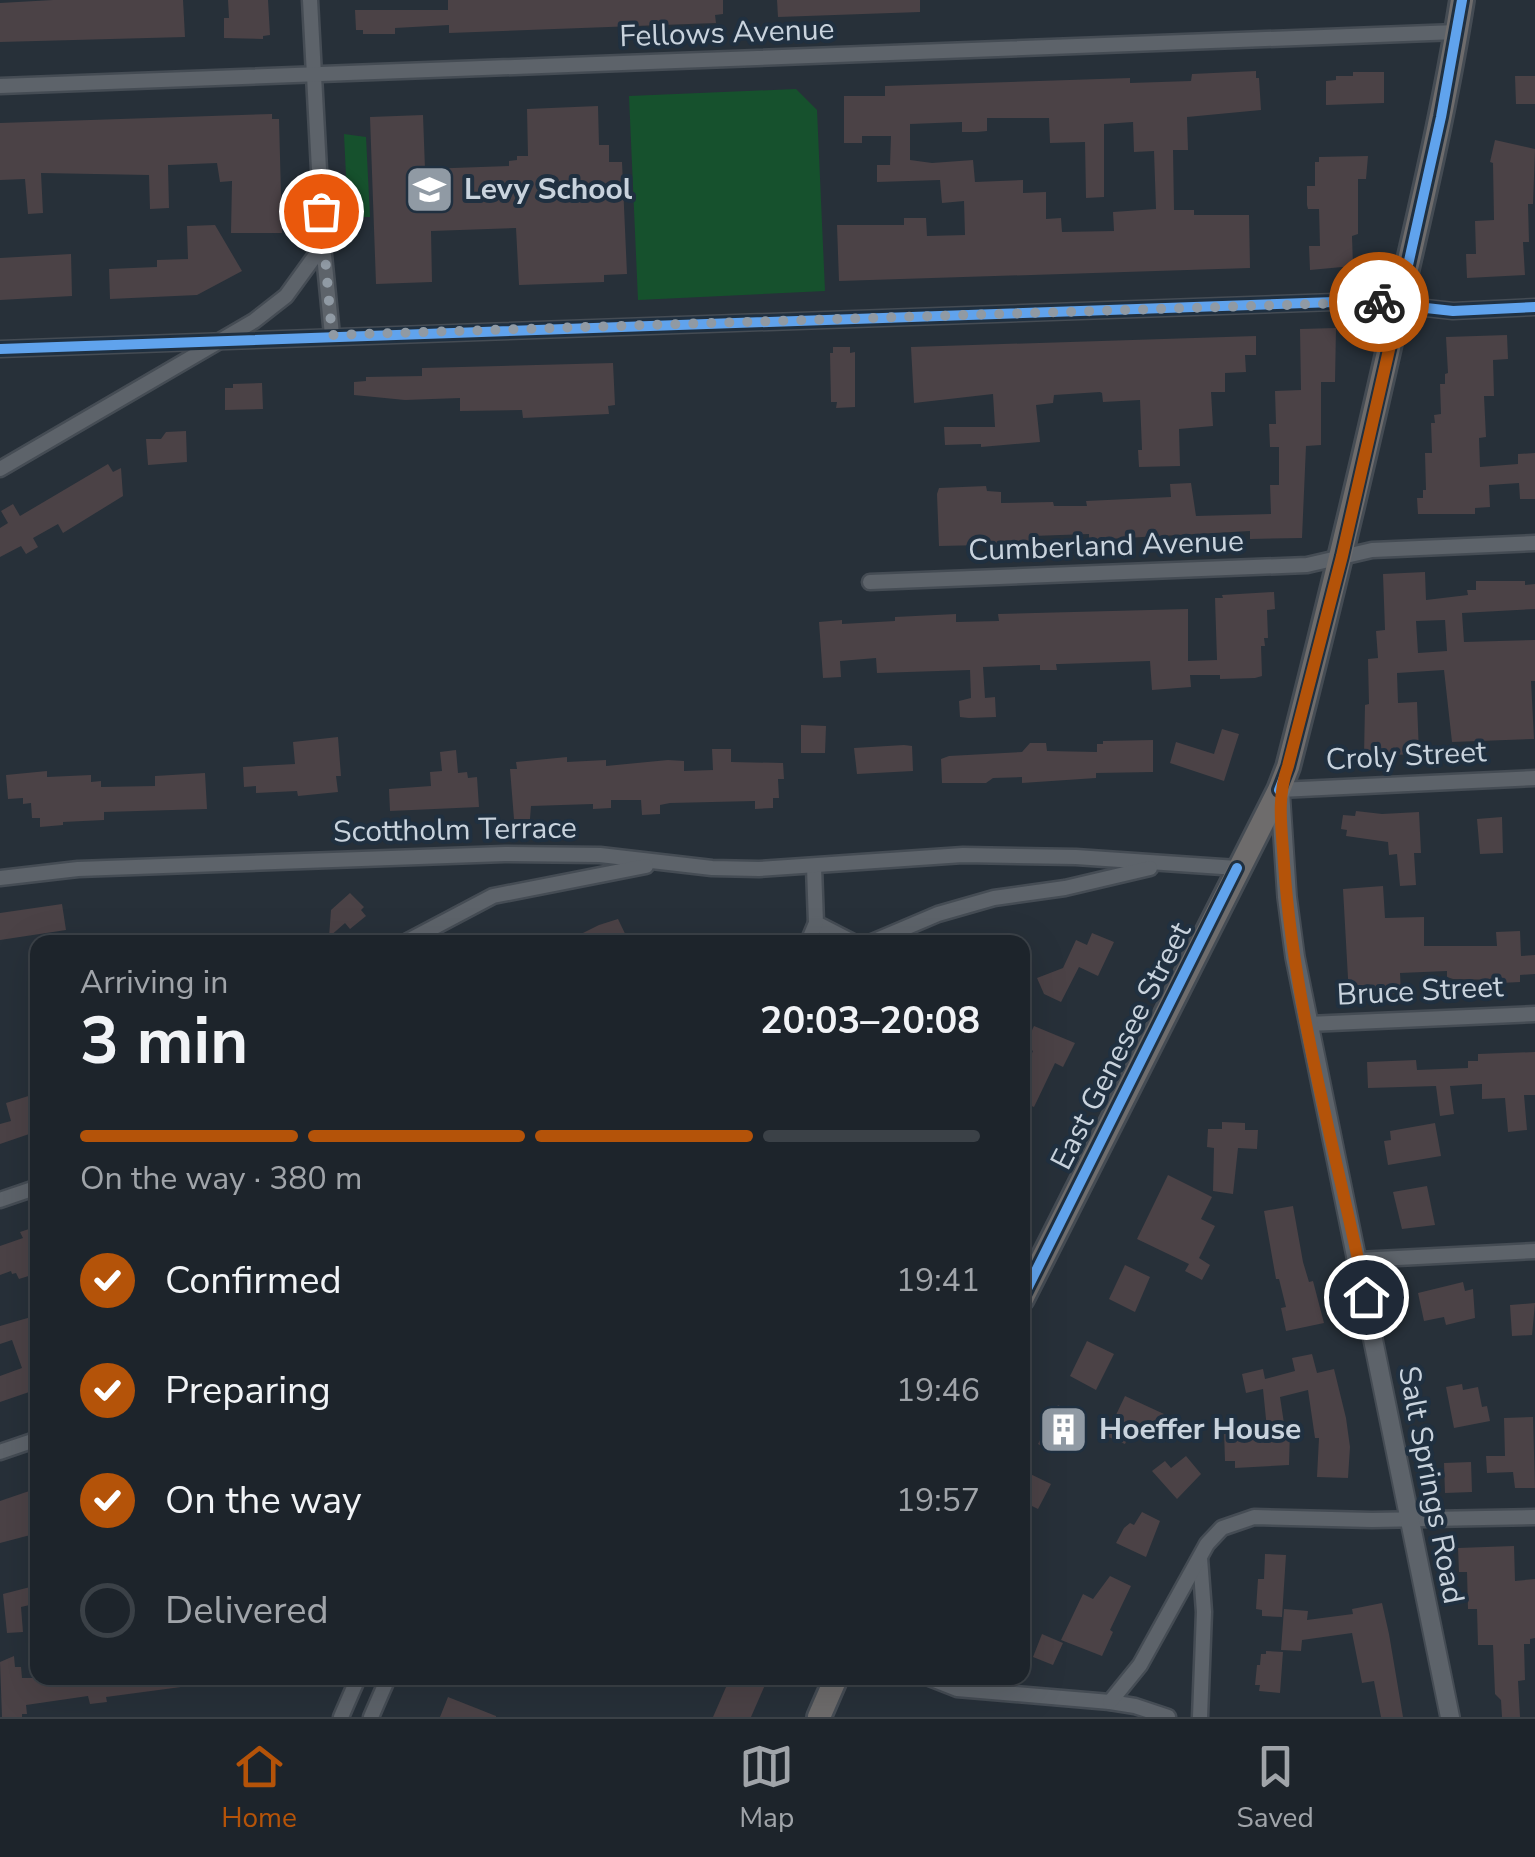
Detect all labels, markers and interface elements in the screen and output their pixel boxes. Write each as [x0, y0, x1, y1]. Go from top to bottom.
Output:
street label: Fellows Avenue [619, 9, 835, 57]
school or university icon: Levy School [403, 163, 455, 215]
pin [279, 169, 364, 254]
place label: Levy School [464, 169, 633, 210]
icon: bag [294, 184, 349, 239]
courier [1329, 252, 1429, 352]
icon: bike [1352, 275, 1407, 330]
street label: Cumberland Avenue [968, 521, 1244, 571]
street label: Croly Street [1325, 731, 1488, 781]
street label: Scottholm Terrace [333, 807, 577, 853]
street label: East Genesee Street [1041, 915, 1201, 1177]
text: Arriving in [80, 961, 228, 1004]
street label: Bruce Street [1336, 966, 1505, 1016]
text: 20:03–20:08 [760, 995, 980, 1046]
text: 3 min [80, 997, 248, 1086]
text: On the way · 380 m [80, 1157, 362, 1200]
icon: check [80, 1253, 135, 1308]
text: Confirmed [165, 1255, 342, 1306]
pin [1324, 1255, 1409, 1340]
text: 19:41 [896, 1259, 980, 1302]
icon: home [1339, 1270, 1394, 1325]
icon: check [80, 1363, 135, 1418]
street label: Salt Springs Road [1388, 1363, 1474, 1607]
text: Preparing [165, 1365, 331, 1416]
text: 19:46 [896, 1369, 980, 1412]
building icon: Hoeffer House [1038, 1403, 1090, 1455]
place label: Hoeffer House [1099, 1409, 1301, 1450]
icon: check [80, 1473, 135, 1528]
text: On the way [165, 1475, 361, 1526]
text: 19:57 [896, 1479, 980, 1522]
text: Delivered [165, 1585, 329, 1636]
tab: Home [221, 1739, 297, 1837]
tab: Map [739, 1739, 794, 1837]
tab: Saved [1236, 1739, 1314, 1837]

